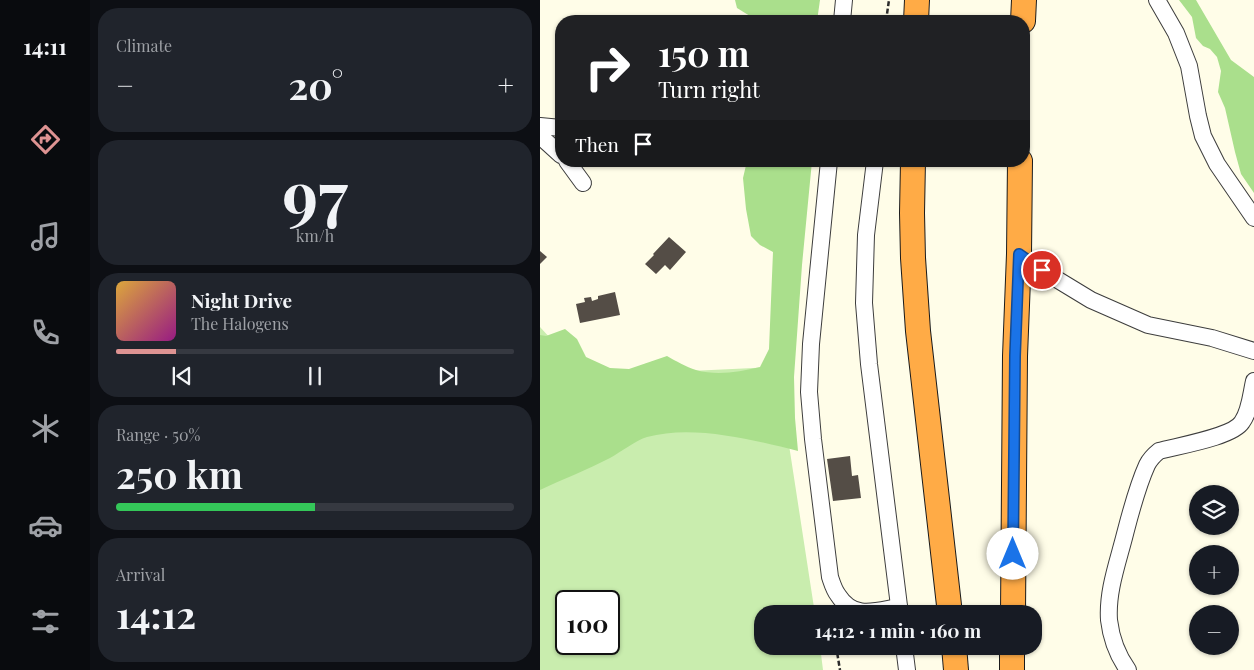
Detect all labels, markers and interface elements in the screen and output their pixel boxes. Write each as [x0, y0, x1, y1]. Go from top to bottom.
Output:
text: 150 m [658, 29, 749, 76]
text: 14:11 [23, 31, 67, 61]
text: Climate [116, 35, 172, 56]
icon: right [575, 35, 640, 100]
text: 20° [288, 59, 343, 110]
text: − [116, 66, 134, 103]
text: + [498, 66, 514, 103]
text: Turn right [658, 74, 760, 104]
icon: directions [28, 122, 63, 157]
icon: arrive [629, 130, 657, 158]
text: Then [575, 131, 619, 157]
text: 97 [282, 149, 348, 235]
icon: music [28, 219, 63, 254]
text: km/h [296, 225, 334, 246]
pin [1021, 249, 1063, 291]
icon: arrive [1028, 256, 1056, 284]
text: Night Drive [191, 287, 292, 313]
text: The Halogens [191, 313, 289, 334]
icon: phone [28, 315, 63, 350]
icon: previous [168, 362, 196, 390]
icon: pause [301, 362, 329, 390]
icon: next [434, 362, 462, 390]
icon: climate [28, 411, 63, 446]
text: Range · 50% [116, 424, 200, 445]
text: 250 km [116, 448, 243, 499]
map controls [1189, 485, 1239, 655]
button: layers [1189, 485, 1239, 535]
icon: car [28, 508, 63, 543]
position arrow [986, 527, 1038, 579]
button: + [1189, 545, 1239, 595]
text: Arrival [116, 564, 165, 585]
text: 14:12 [116, 588, 196, 639]
speed limit sign: 100 [555, 590, 620, 655]
icon: filters [28, 604, 63, 639]
button: − [1189, 605, 1239, 655]
text: 14:12 · 1 min · 160 m [815, 617, 981, 643]

